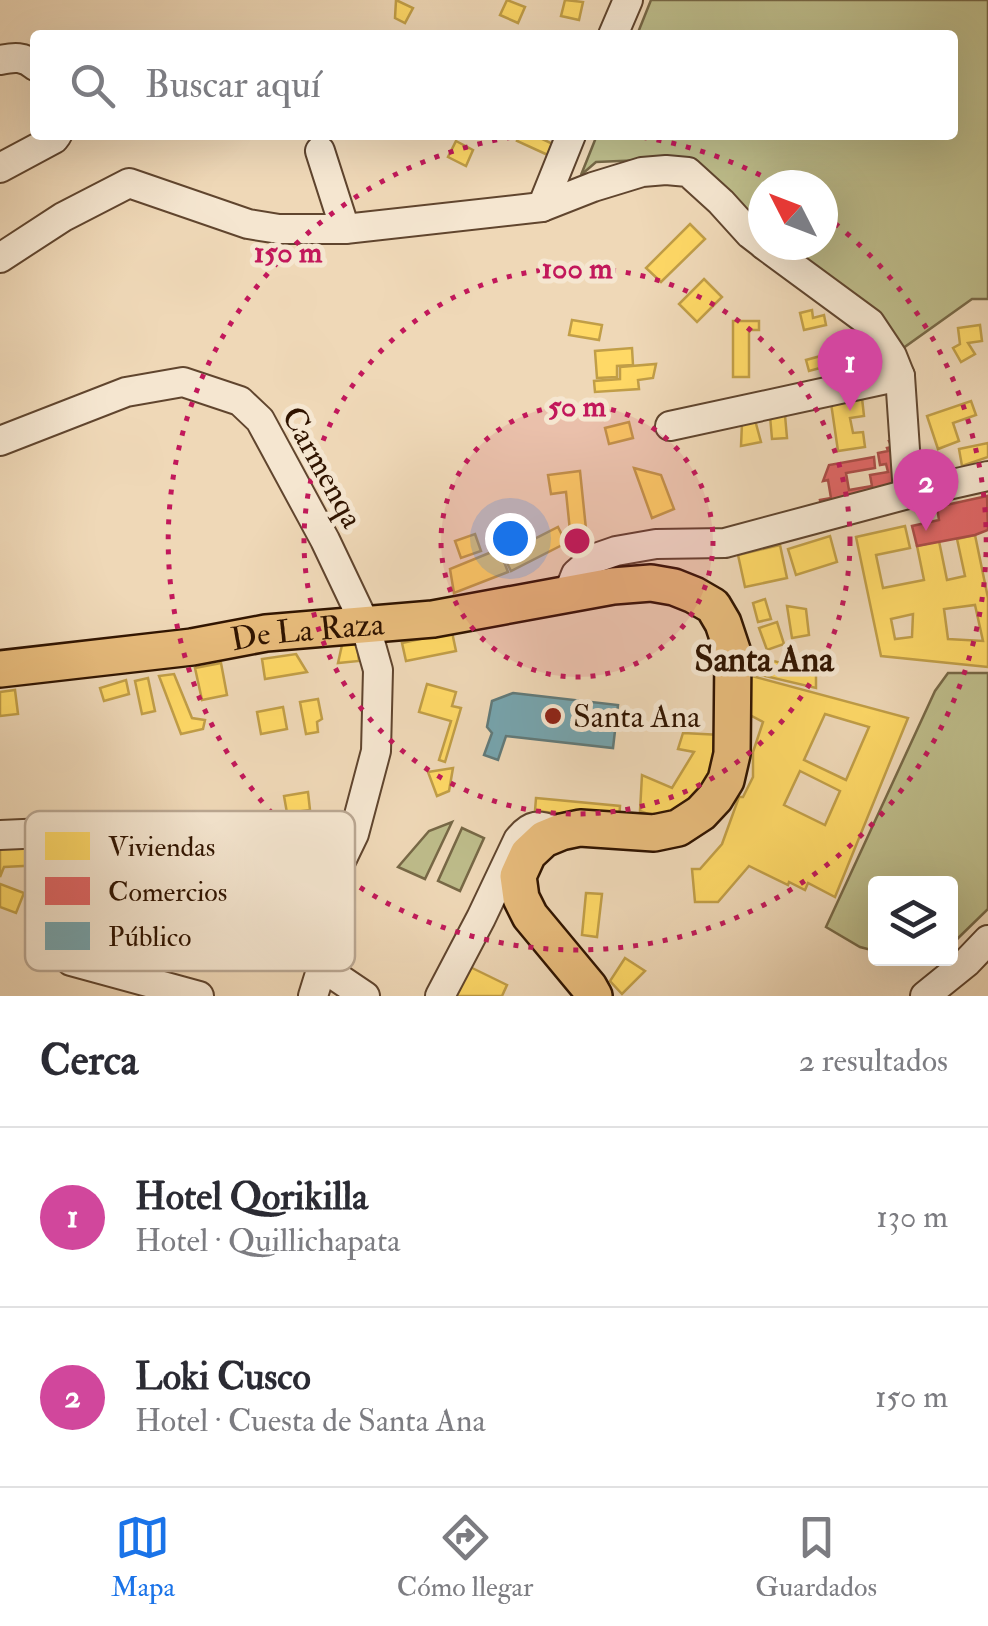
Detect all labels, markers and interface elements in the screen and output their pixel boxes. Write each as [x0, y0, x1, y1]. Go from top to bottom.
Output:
search box [30, 30, 958, 140]
icon: search [65, 58, 120, 113]
text: Buscar aquí [145, 61, 321, 109]
north arrow [748, 170, 838, 260]
text: 150 m [254, 234, 323, 271]
text: 100 m [542, 250, 613, 287]
pin: 1 [818, 328, 882, 411]
text: 50 m [548, 388, 607, 425]
street label: Carmenqa [272, 400, 372, 536]
pin: 2 [894, 448, 958, 531]
your location [485, 513, 536, 564]
centre of rings [559, 523, 595, 559]
street label: De La Raza [228, 604, 387, 660]
district label: Santa Ana [694, 638, 835, 682]
place label: Santa Ana [573, 697, 701, 737]
marker: Santa Ana [542, 705, 564, 727]
legend [25, 811, 355, 971]
text: Viviendas [108, 830, 215, 865]
text: Comercios [108, 875, 227, 910]
map controls [868, 876, 958, 966]
button: layers [868, 876, 958, 966]
text: Público [108, 920, 192, 955]
text: Cerca [40, 1035, 138, 1087]
text: 2 resultados [799, 1041, 948, 1081]
text: Hotel Qorikilla [135, 1173, 368, 1221]
text: 1 [67, 1197, 78, 1237]
text: 130 m [876, 1197, 948, 1237]
text: Hotel · Quillichapata [135, 1221, 400, 1261]
text: Loki Cusco [135, 1353, 311, 1401]
text: 2 [64, 1377, 81, 1417]
text: 150 m [875, 1377, 948, 1417]
text: Hotel · Cuesta de Santa Ana [135, 1401, 486, 1441]
tab: Mapa [111, 1510, 175, 1605]
tab: Cómo llegar [397, 1510, 533, 1605]
tab: Guardados [755, 1510, 877, 1605]

